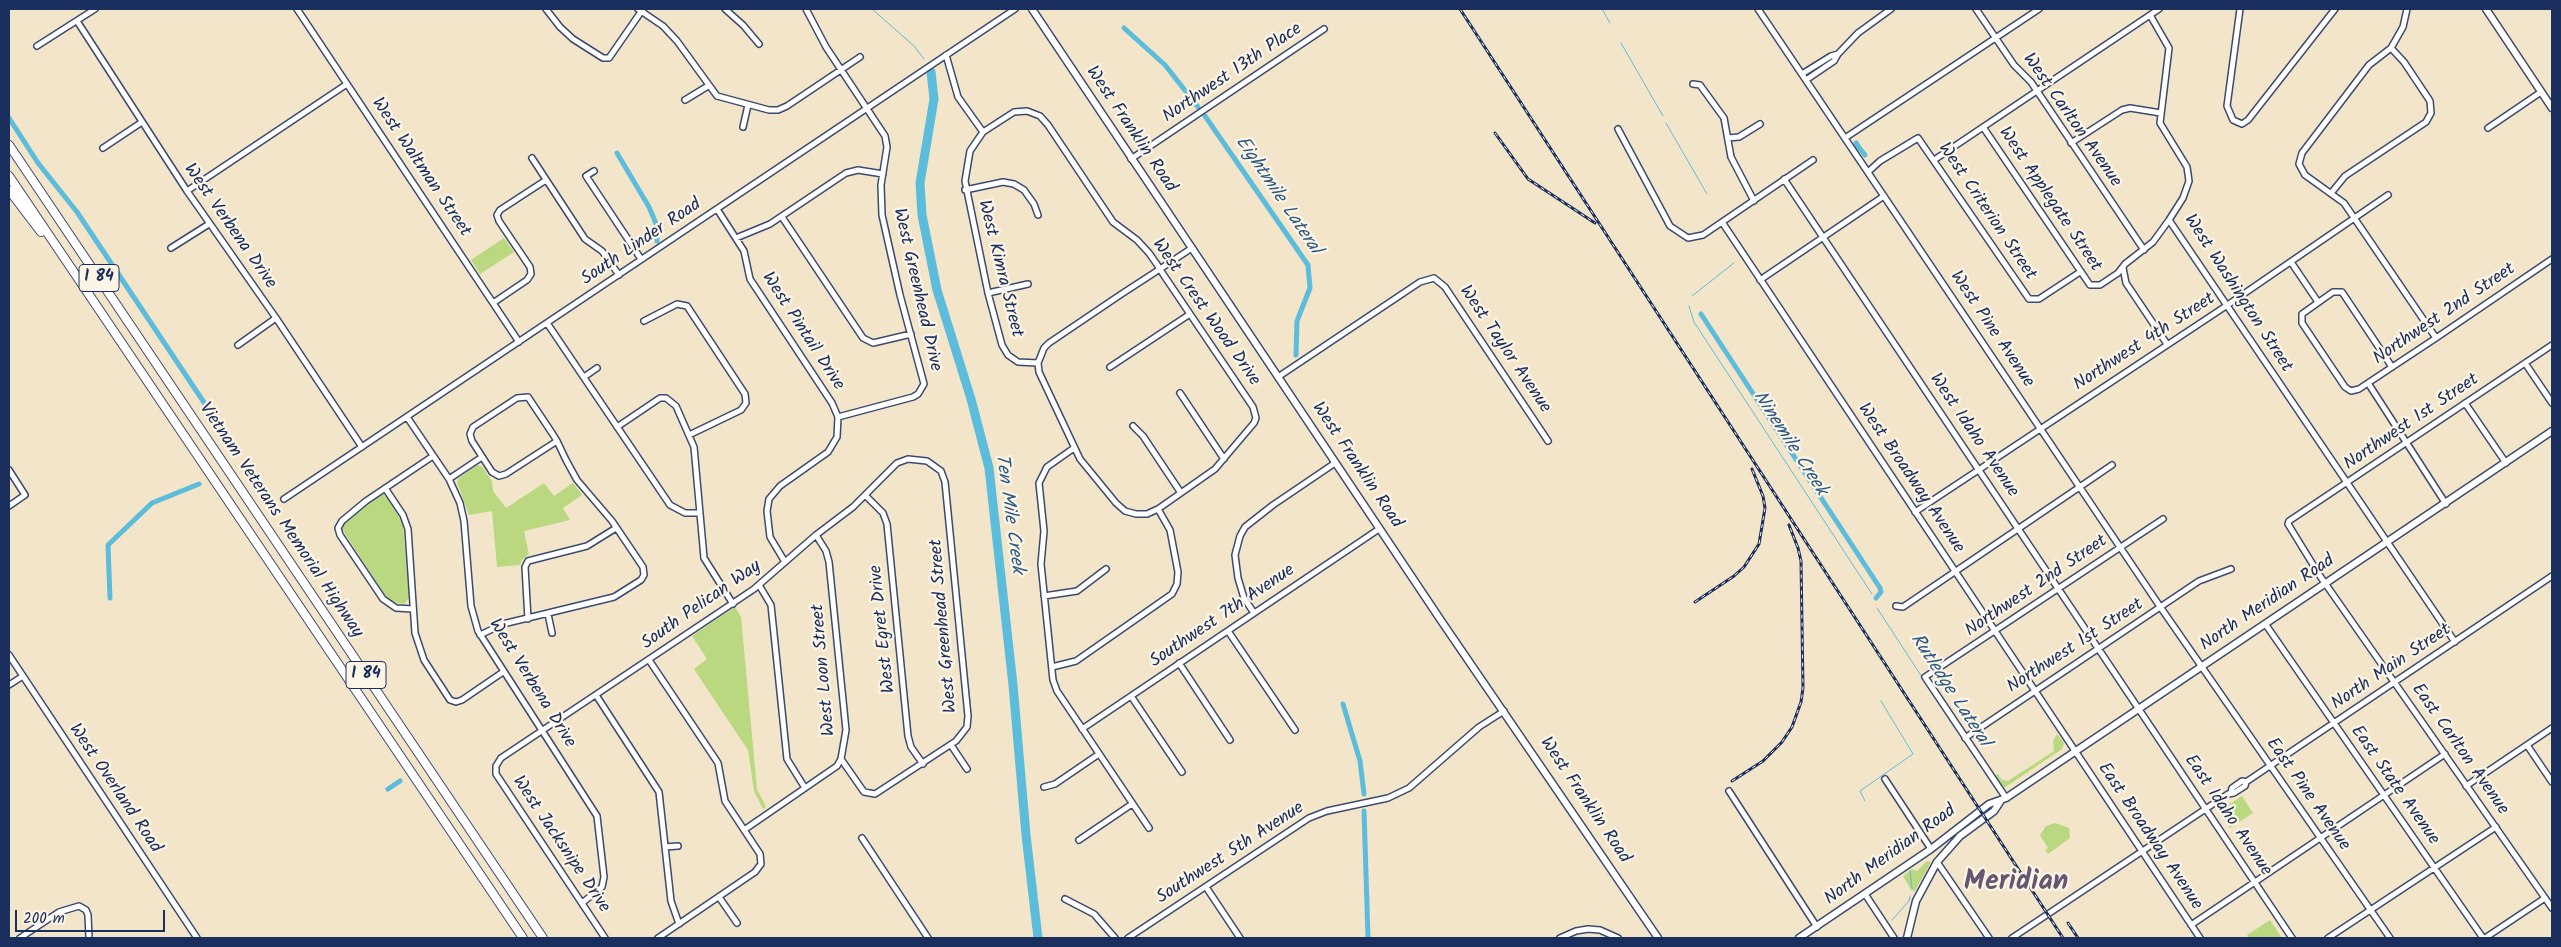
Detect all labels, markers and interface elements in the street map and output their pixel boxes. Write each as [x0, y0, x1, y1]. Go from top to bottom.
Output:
street label: Northwest 13th Place [1159, 19, 1307, 129]
street label: West Carlton Avenue [2017, 50, 2125, 192]
street label: West Franklin Road [1080, 63, 1180, 197]
street label: West Waltman Street [365, 94, 475, 242]
street label: West Applegate Street [1993, 124, 2105, 276]
water label: Eightmile Lateral [1229, 133, 1325, 259]
street label: West Criterion Street [1932, 139, 2040, 285]
street label: West Verbena Drive [178, 160, 280, 294]
street label: South Linder Road [578, 195, 706, 291]
street label: West Kimra Street [972, 198, 1026, 340]
street label: West Greenhead Drive [887, 206, 945, 374]
street label: West Washington Street [2178, 211, 2296, 377]
street label: West Crest Wood Drive [1146, 235, 1264, 391]
street label: Northwest 2nd Street [2370, 259, 2520, 371]
road number: I 84 [79, 264, 119, 292]
street label: West Pine Avenue [1944, 268, 2038, 392]
street label: West Pintail Drive [756, 269, 848, 395]
street label: West Taylor Avenue [1453, 282, 1555, 418]
street label: Northwest 4th Street [2070, 289, 2220, 397]
street label: West Idaho Avenue [1923, 370, 2023, 502]
street label: Northwest 1st Street [2340, 370, 2484, 476]
water label: Ninemile Creek [1747, 387, 1831, 501]
street label: Vietnam Veterans Memorial Highway [193, 399, 367, 643]
street label: West Franklin Road [1306, 399, 1406, 533]
street label: West Broadway Avenue [1852, 400, 1968, 558]
water label: Ten Mile Creek [988, 453, 1028, 575]
street label: Northwest 2nd Street [1962, 531, 2112, 643]
street label: West Greenhead Street [927, 538, 963, 714]
street label: North Meridian Road [2197, 551, 2339, 657]
street label: South Pelican Way [638, 557, 766, 655]
street label: Southwest 7th Avenue [1146, 560, 1300, 674]
street label: West Egret Drive [867, 564, 901, 694]
street label: Northwest 1st Street [2004, 595, 2148, 699]
street label: West Loon Street [808, 603, 842, 737]
street label: West Verbena Drive [483, 616, 579, 752]
street label: North Main Street [2328, 620, 2456, 716]
water label: Rutledge Lateral [1904, 630, 1994, 752]
road number: I 84 [346, 662, 386, 688]
street label: East Carlton Avenue [2406, 680, 2512, 820]
street label: West Overland Road [63, 720, 165, 858]
street label: East State Avenue [2345, 722, 2443, 850]
street label: West Franklin Road [1534, 734, 1634, 868]
street label: East Pine Avenue [2260, 734, 2354, 856]
street label: East Idaho Avenue [2178, 751, 2276, 881]
street label: East Broadway Avenue [2092, 759, 2206, 915]
street label: West Jacksnipe Drive [506, 772, 614, 918]
street label: Southwest 5th Avenue [1153, 798, 1309, 910]
street label: North Meridian Road [1821, 801, 1961, 911]
district label: Meridian [1964, 867, 2068, 901]
scale bar [18, 900, 168, 932]
text: 200 m [23, 907, 65, 931]

